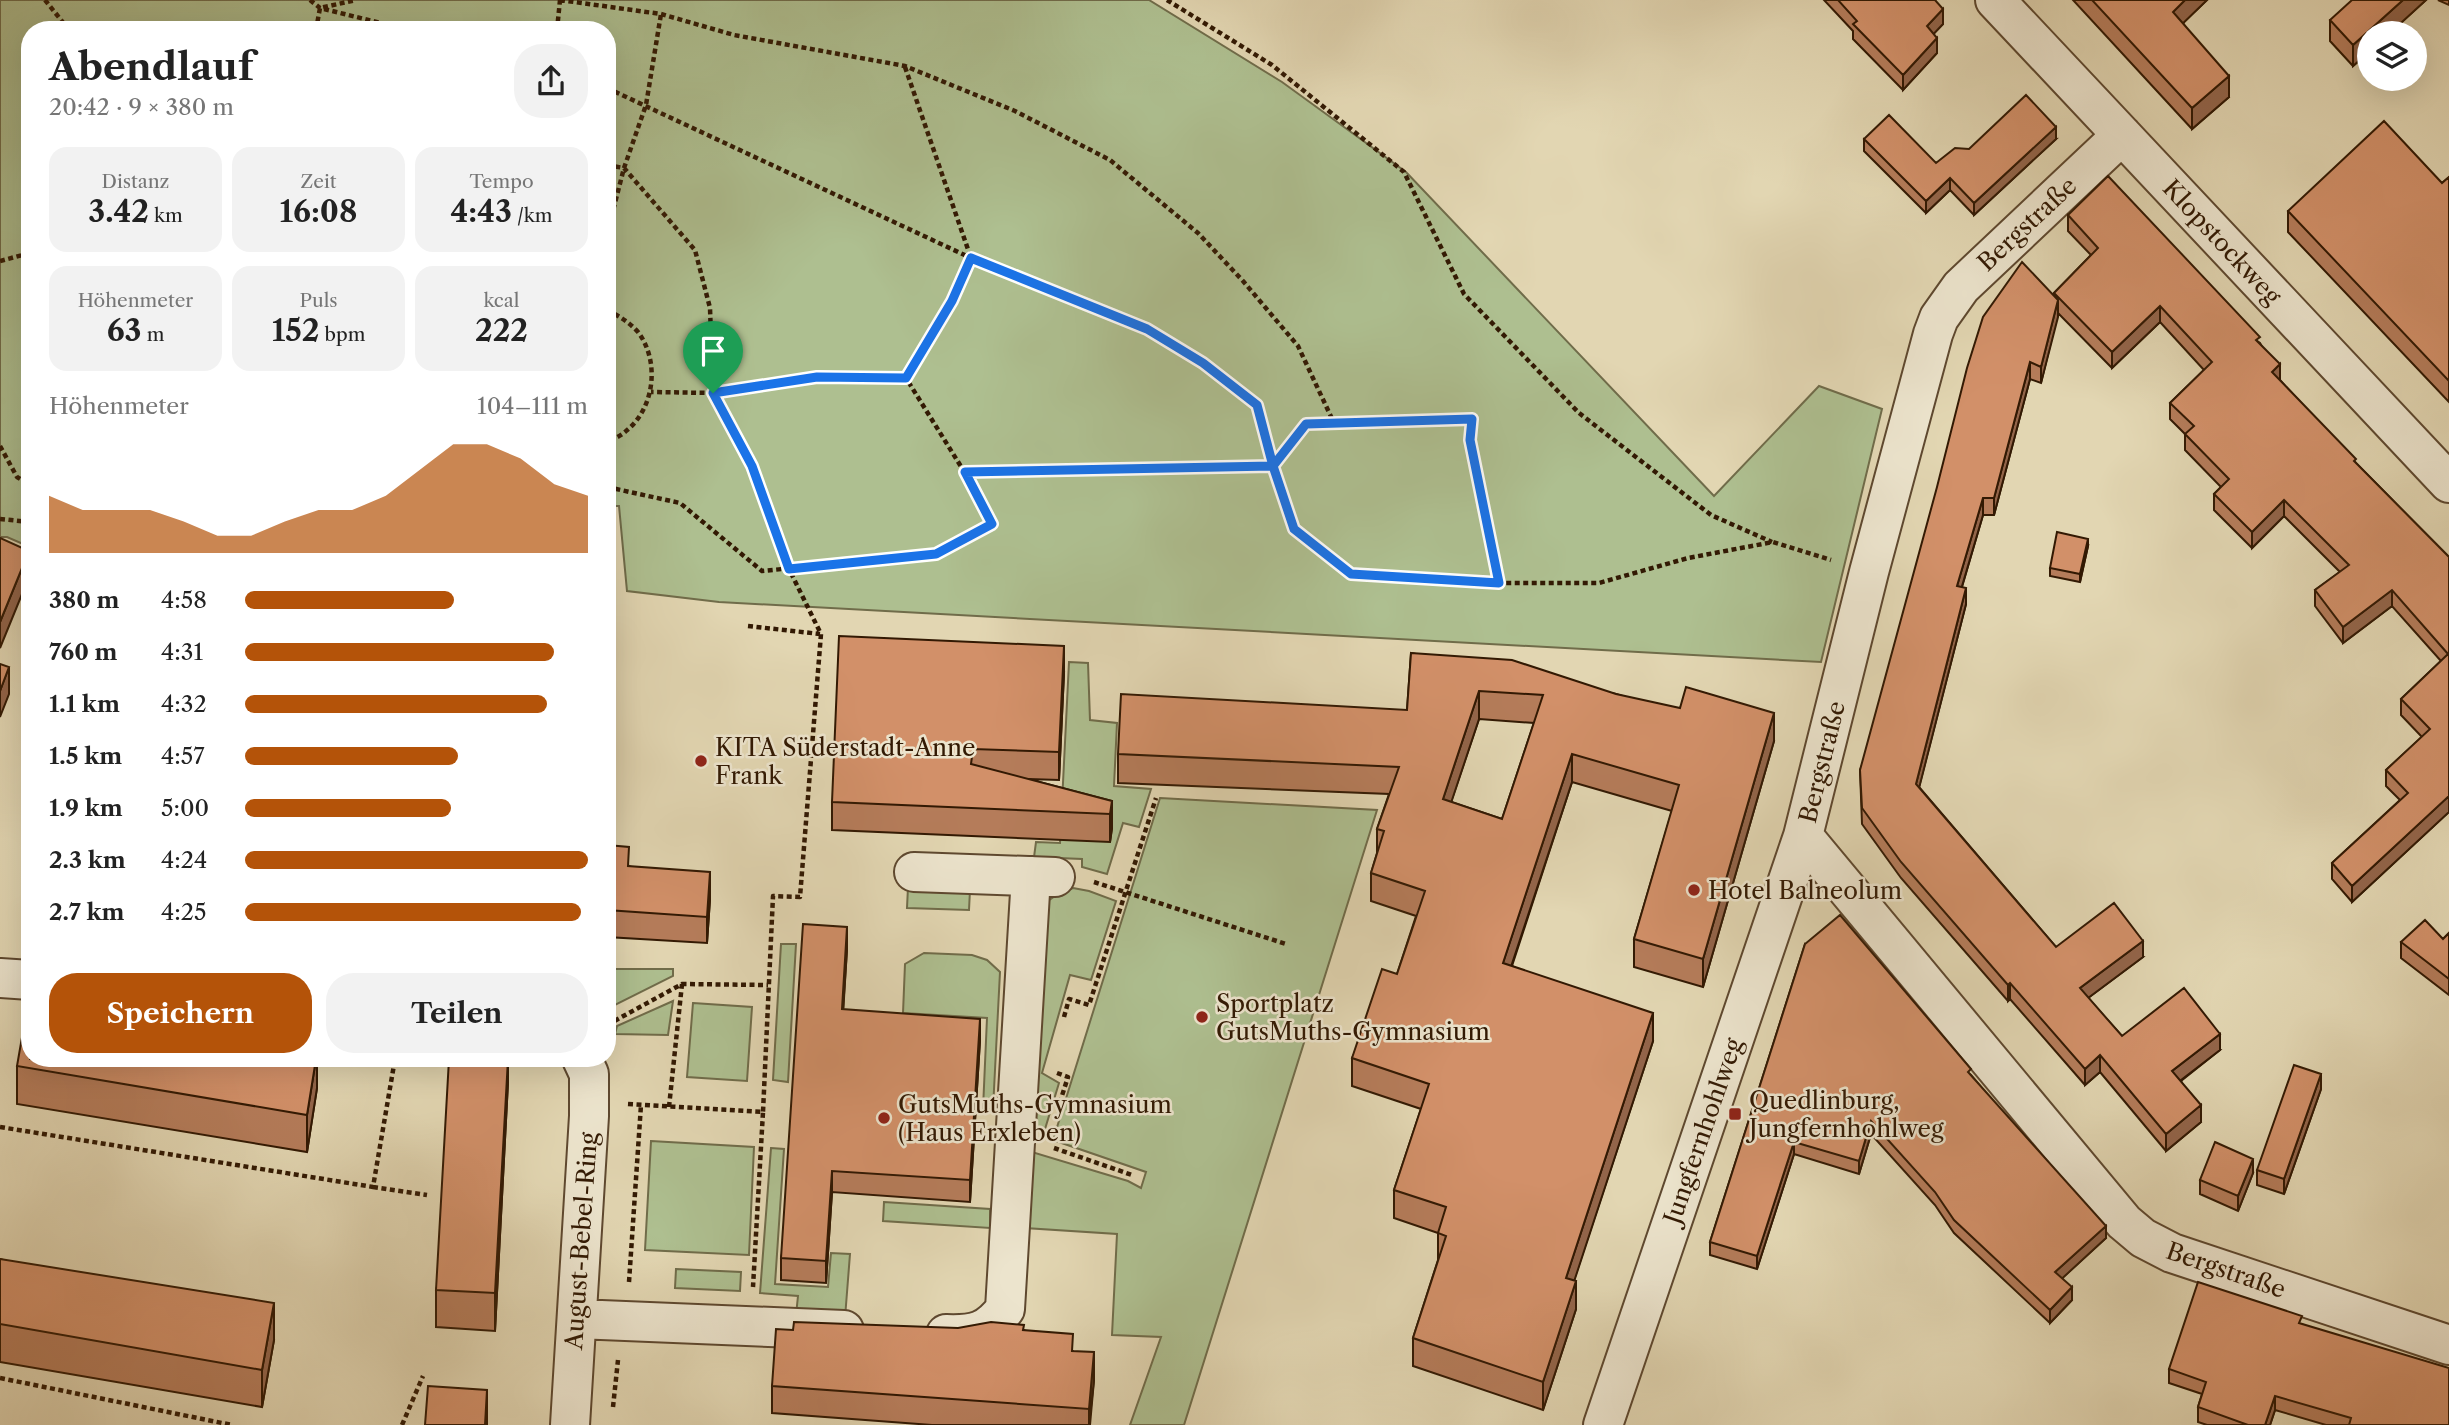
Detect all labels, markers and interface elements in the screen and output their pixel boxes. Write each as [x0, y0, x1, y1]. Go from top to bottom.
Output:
map controls [2357, 21, 2427, 91]
button: layers [2357, 21, 2427, 91]
text: Abendlauf [49, 43, 254, 90]
button: share [514, 44, 588, 118]
text: 20:42 · 9 × 380 m [49, 93, 234, 121]
text: Distanz [102, 170, 169, 193]
text: Zeit [301, 170, 337, 193]
text: Tempo [469, 170, 534, 193]
street label: Bergstraße [1972, 171, 2082, 277]
street label: Klopstockweg [2157, 174, 2287, 311]
text: 3.42 [88, 193, 149, 230]
text: 16:08 [280, 193, 357, 230]
text: 4:43 [450, 193, 512, 230]
text: km [149, 204, 183, 227]
text: /km [512, 204, 553, 227]
text: Höhenmeter [78, 289, 193, 312]
text: Puls [299, 289, 338, 312]
text: kcal [484, 289, 519, 312]
text: 63 [107, 312, 142, 349]
text: 152 [272, 312, 319, 349]
text: 222 [475, 312, 528, 349]
pin [683, 321, 743, 393]
text: m [142, 323, 164, 346]
text: bpm [319, 323, 365, 346]
icon: arrive [694, 332, 732, 370]
text: Höhenmeter [49, 392, 189, 420]
text: 104–111 m [477, 392, 588, 420]
text: 380 m [49, 586, 120, 614]
text: 4:58 [161, 586, 207, 614]
text: 760 m [49, 638, 118, 666]
text: 4:31 [161, 638, 203, 666]
text: 1.1 km [49, 690, 120, 718]
text: 4:32 [161, 690, 207, 718]
street label: Bergstraße [1793, 698, 1851, 826]
place label: KITA Süderstadt-Anne Frank [715, 733, 975, 790]
text: 1.5 km [49, 742, 122, 770]
text: 4:57 [161, 742, 205, 770]
marker: KITA Süderstadt-Anne Frank [693, 753, 709, 769]
text: 1.9 km [49, 794, 123, 822]
text: 5:00 [161, 794, 209, 822]
text: 2.3 km [49, 846, 126, 874]
text: 4:24 [161, 846, 207, 874]
place label: Hotel Balneolum [1708, 876, 1902, 905]
marker: Hotel Balneolum [1686, 882, 1702, 898]
text: 2.7 km [49, 898, 125, 926]
text: 4:25 [161, 898, 206, 926]
button: Speichern [49, 973, 312, 1053]
button: Teilen [326, 973, 588, 1053]
place label: Sportplatz GutsMuths-Gymnasium [1216, 989, 1490, 1046]
marker: Sportplatz GutsMuths-Gymnasium [1194, 1009, 1210, 1025]
street label: Jungfernhohlweg [1656, 1034, 1748, 1231]
place label: Quedlinburg, Jungfernhohlweg [1745, 1086, 1944, 1143]
place label: GutsMuths-Gymnasium (Haus Erxleben) [898, 1090, 1172, 1147]
marker: Quedlinburg, Jungfernhohlweg [1727, 1106, 1743, 1122]
marker: GutsMuths-Gymnasium (Haus Erxleben) [876, 1110, 892, 1126]
street label: August-Bebel-Ring [559, 1131, 603, 1352]
street label: Bergstraße [2162, 1236, 2290, 1304]

